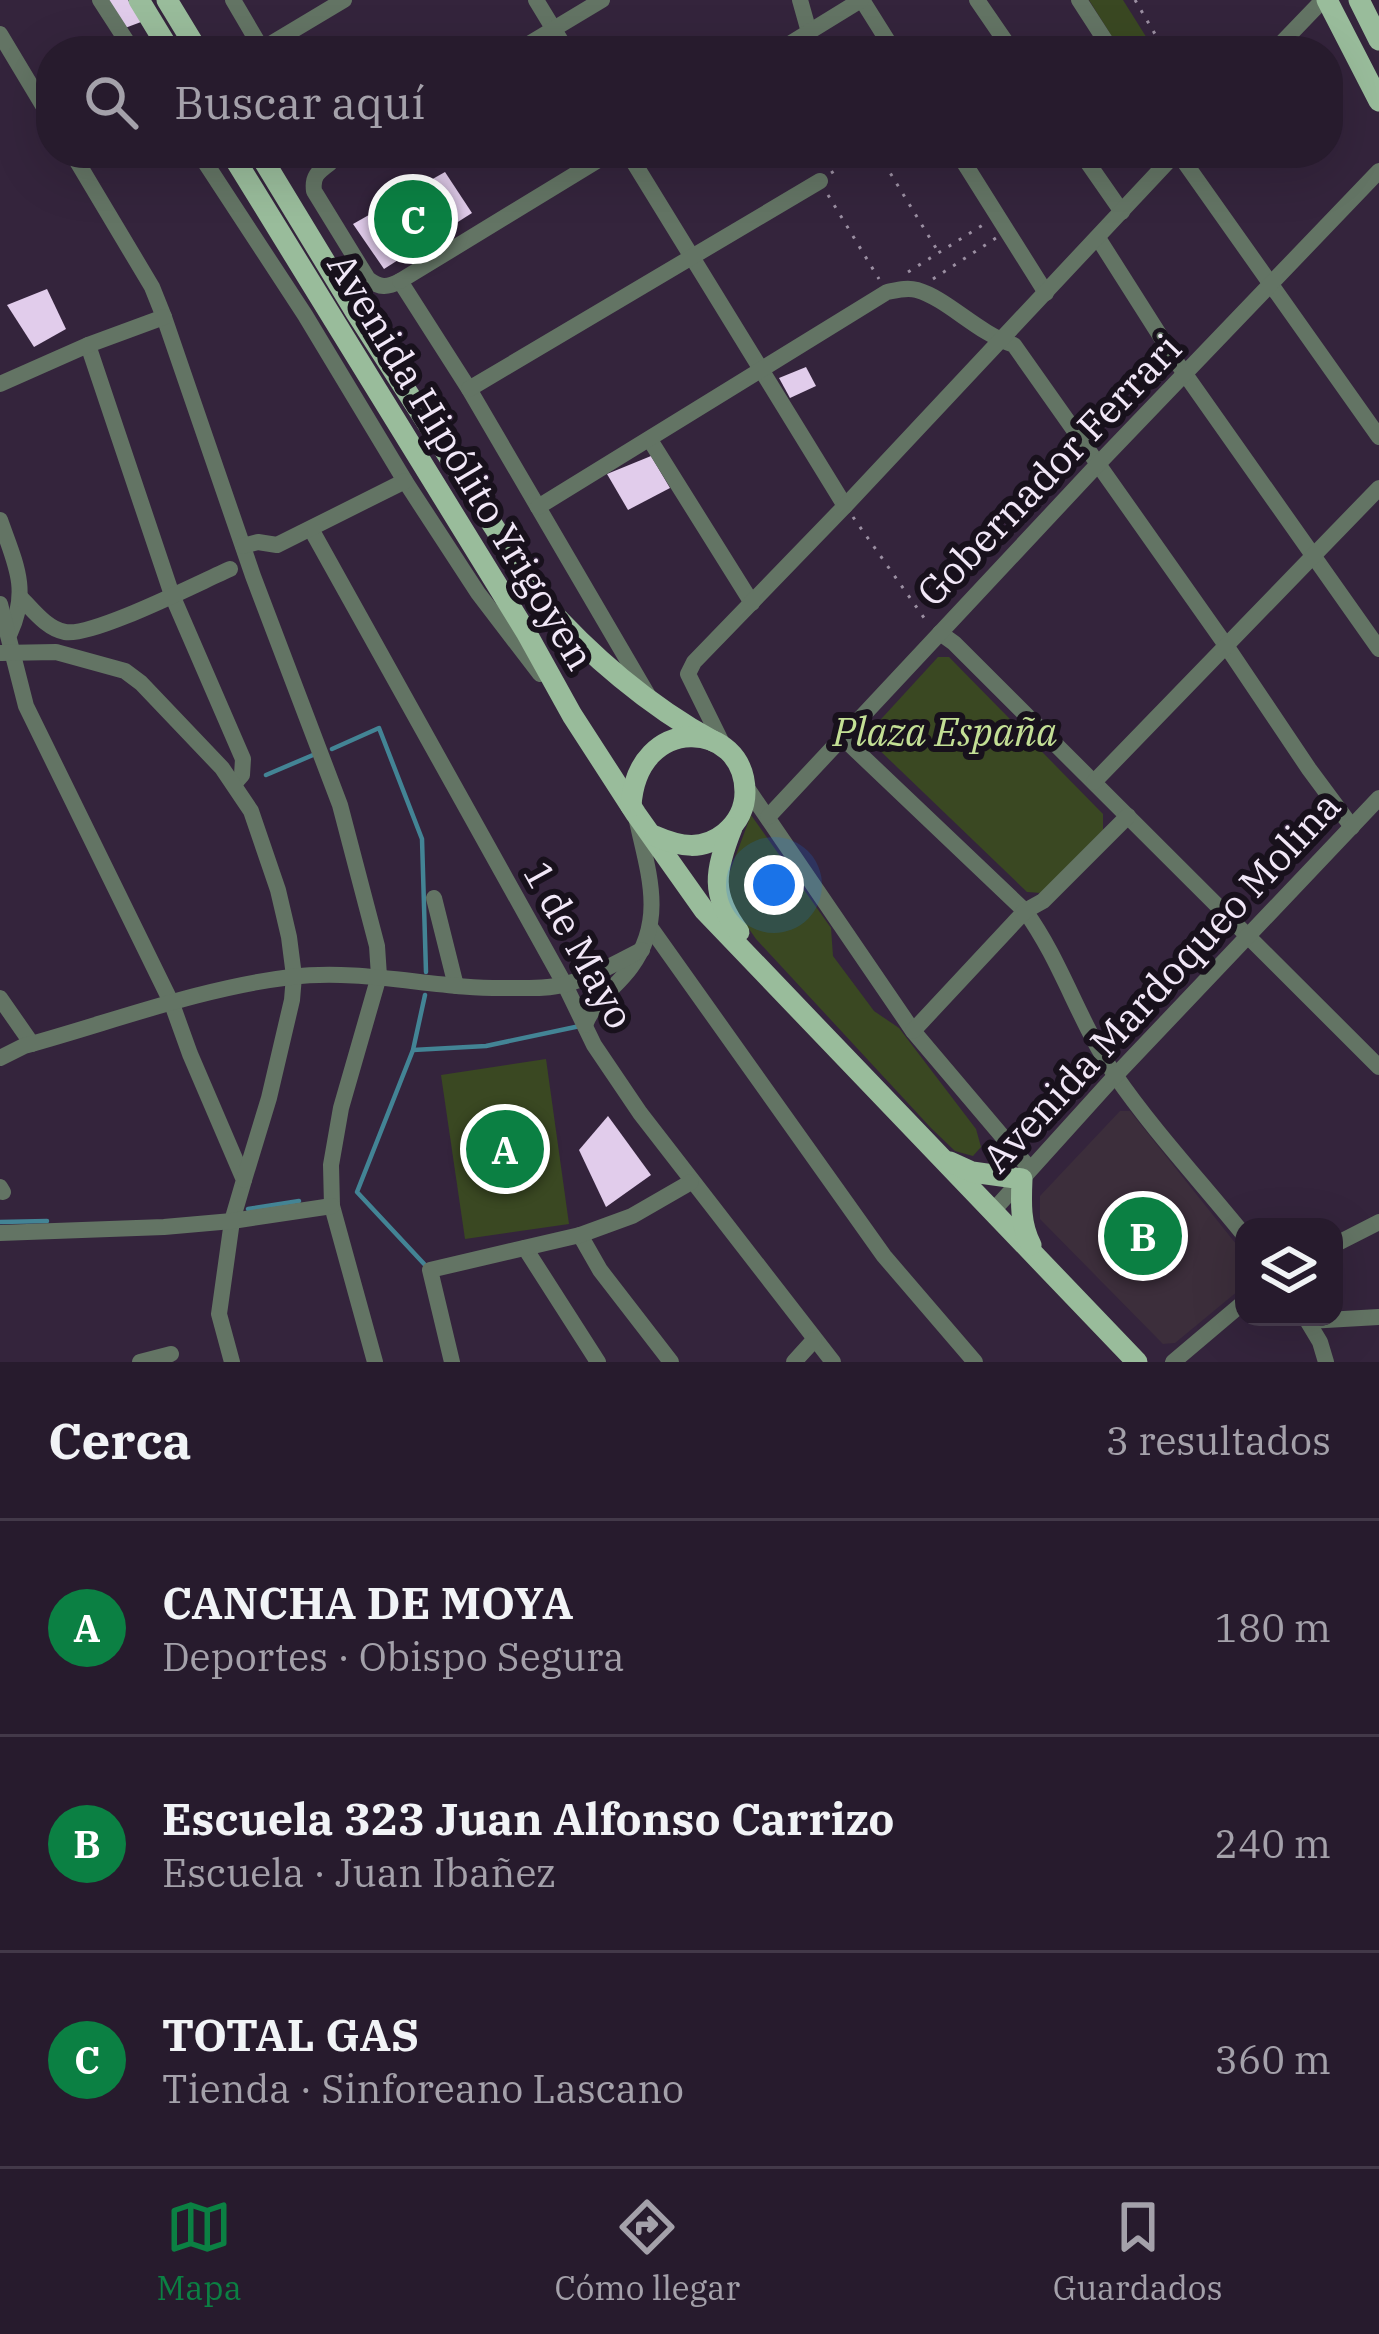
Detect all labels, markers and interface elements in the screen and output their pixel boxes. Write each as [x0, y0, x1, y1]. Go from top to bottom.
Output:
search box [36, 36, 1343, 168]
icon: search [78, 69, 144, 135]
text: Buscar aquí [174, 73, 425, 131]
pin: C [374, 174, 452, 264]
street label: Avenida Hipólito Yrigoyen [317, 243, 606, 679]
street label: Gobernador Ferrari [905, 323, 1192, 617]
park label: Plaza España [832, 706, 1057, 757]
street label: Avenida Mardoqueo Molina [971, 780, 1351, 1183]
street label: 1 de Mayo [513, 852, 646, 1037]
your location [744, 855, 804, 915]
pin: A [466, 1104, 544, 1194]
pin: B [1104, 1191, 1182, 1281]
map controls [1235, 1218, 1343, 1326]
button: layers [1235, 1218, 1343, 1326]
text: Cerca [48, 1407, 192, 1473]
text: 3 resultados [1106, 1415, 1331, 1466]
text: CANCHA DE MOYA [162, 1573, 573, 1631]
text: A [73, 1602, 101, 1653]
text: 180 m [1215, 1602, 1331, 1653]
text: Deportes · Obispo Segura [162, 1631, 625, 1682]
text: Escuela 323 Juan Alfonso Carrizo [162, 1789, 894, 1847]
text: B [73, 1818, 101, 1869]
text: 240 m [1215, 1818, 1331, 1869]
text: Escuela · Juan Ibañez [162, 1847, 556, 1898]
text: TOTAL GAS [162, 2005, 419, 2063]
text: C [74, 2034, 100, 2085]
text: 360 m [1215, 2034, 1331, 2085]
text: Tienda · Sinforeano Lascano [162, 2063, 684, 2114]
tab: Mapa [156, 2194, 242, 2309]
tab: Cómo llegar [555, 2194, 740, 2309]
tab: Guardados [1053, 2194, 1223, 2309]

